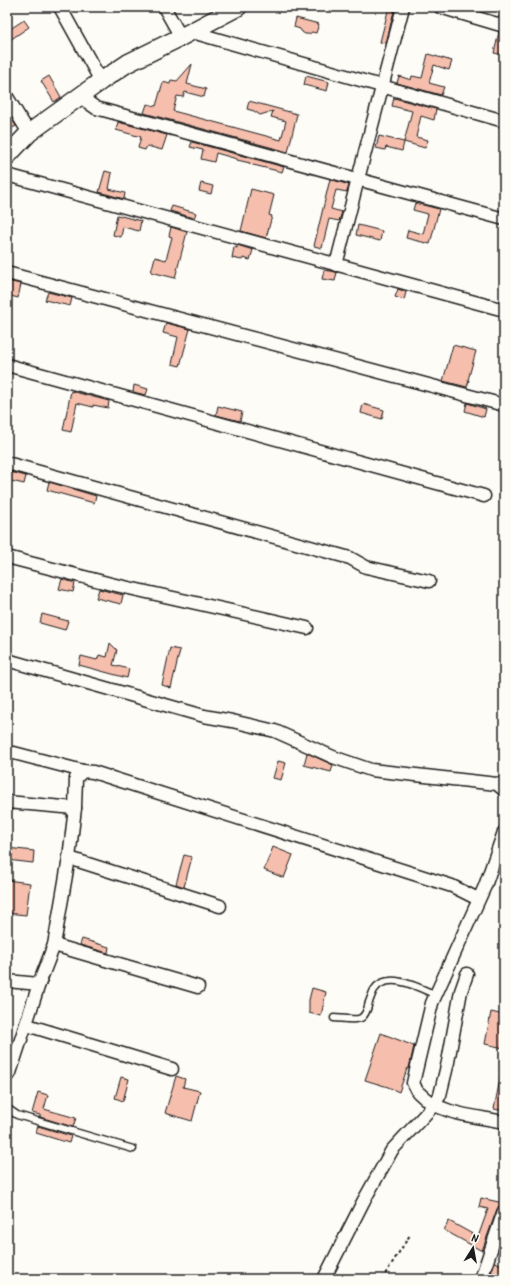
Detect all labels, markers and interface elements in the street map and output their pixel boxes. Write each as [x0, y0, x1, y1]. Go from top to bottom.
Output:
north arrow [453, 1228, 493, 1268]
text: N [470, 1230, 480, 1249]

